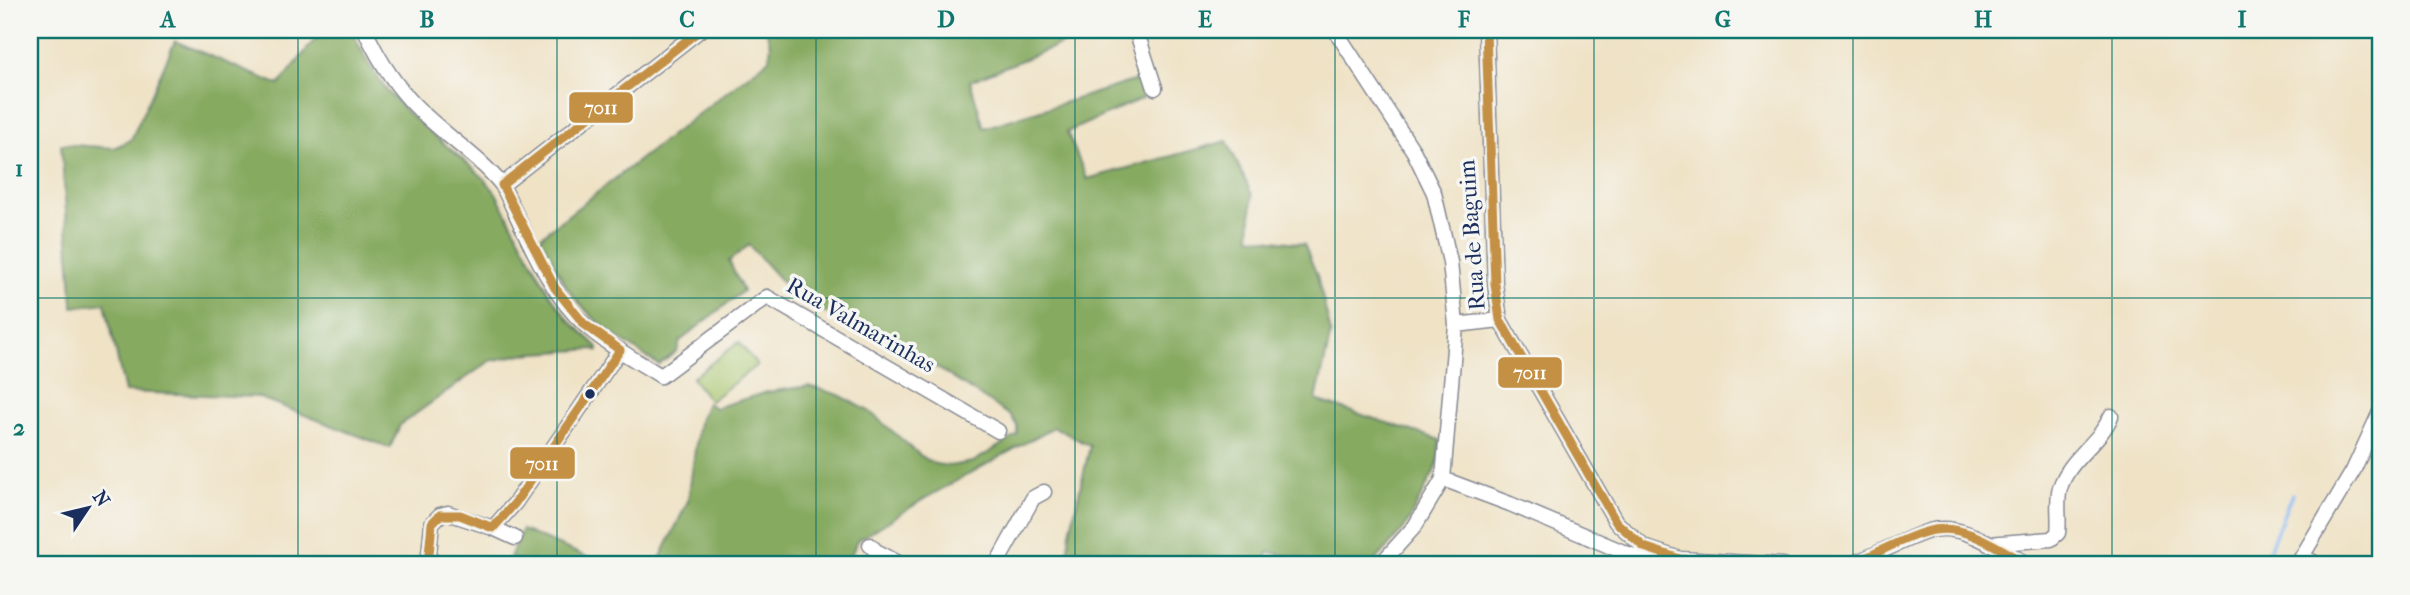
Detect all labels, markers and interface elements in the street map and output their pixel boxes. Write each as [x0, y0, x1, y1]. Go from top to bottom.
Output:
text: A [159, 6, 177, 33]
text: B [420, 6, 435, 33]
text: C [679, 6, 695, 33]
text: D [937, 6, 955, 33]
text: E [1198, 6, 1212, 33]
text: F [1457, 6, 1471, 33]
text: G [1715, 6, 1731, 33]
text: H [1974, 6, 1992, 33]
text: I [2238, 6, 2247, 33]
line badge: 7011 [568, 91, 634, 124]
text: 7011 [583, 97, 618, 119]
text: 1 [15, 155, 23, 182]
street label: Rua de Baguim [1453, 159, 1491, 311]
street label: Rua Valmarinhas [782, 272, 940, 378]
line badge: 7011 [1497, 356, 1563, 389]
text: 7011 [1512, 362, 1547, 384]
unlabelled marker [583, 387, 597, 401]
text: 2 [13, 414, 25, 441]
line badge: 7011 [509, 446, 576, 480]
text: 7011 [524, 453, 559, 475]
north arrow [52, 472, 122, 542]
text: N [88, 487, 115, 512]

